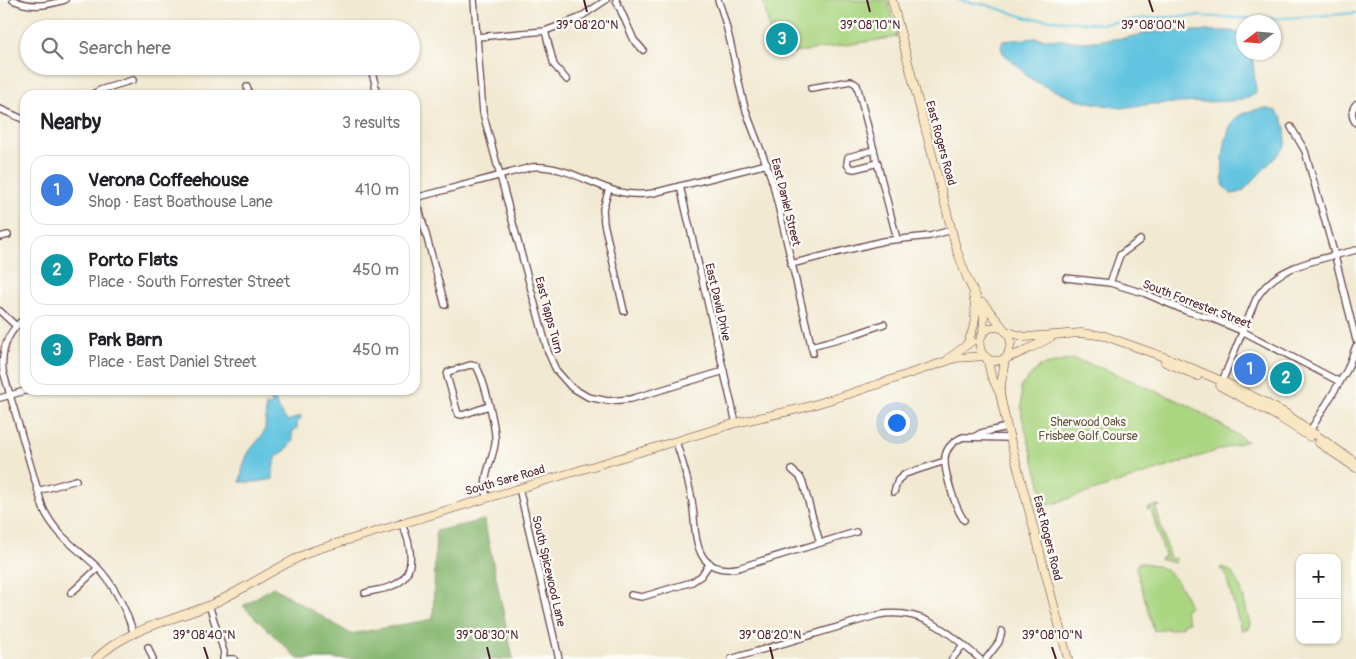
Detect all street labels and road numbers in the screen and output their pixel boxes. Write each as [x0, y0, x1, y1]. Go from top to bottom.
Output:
street label: East Rogers Road [922, 99, 959, 187]
street label: East Daniel Street [767, 157, 804, 248]
street label: East David Drive [701, 262, 734, 343]
street label: East Tapps Turn [531, 275, 566, 355]
street label: South Forrester Street [1140, 277, 1254, 332]
street label: South Sare Road [463, 462, 547, 499]
street label: East Rogers Road [1030, 494, 1065, 582]
street label: South Spicewood Lane [528, 514, 569, 628]

